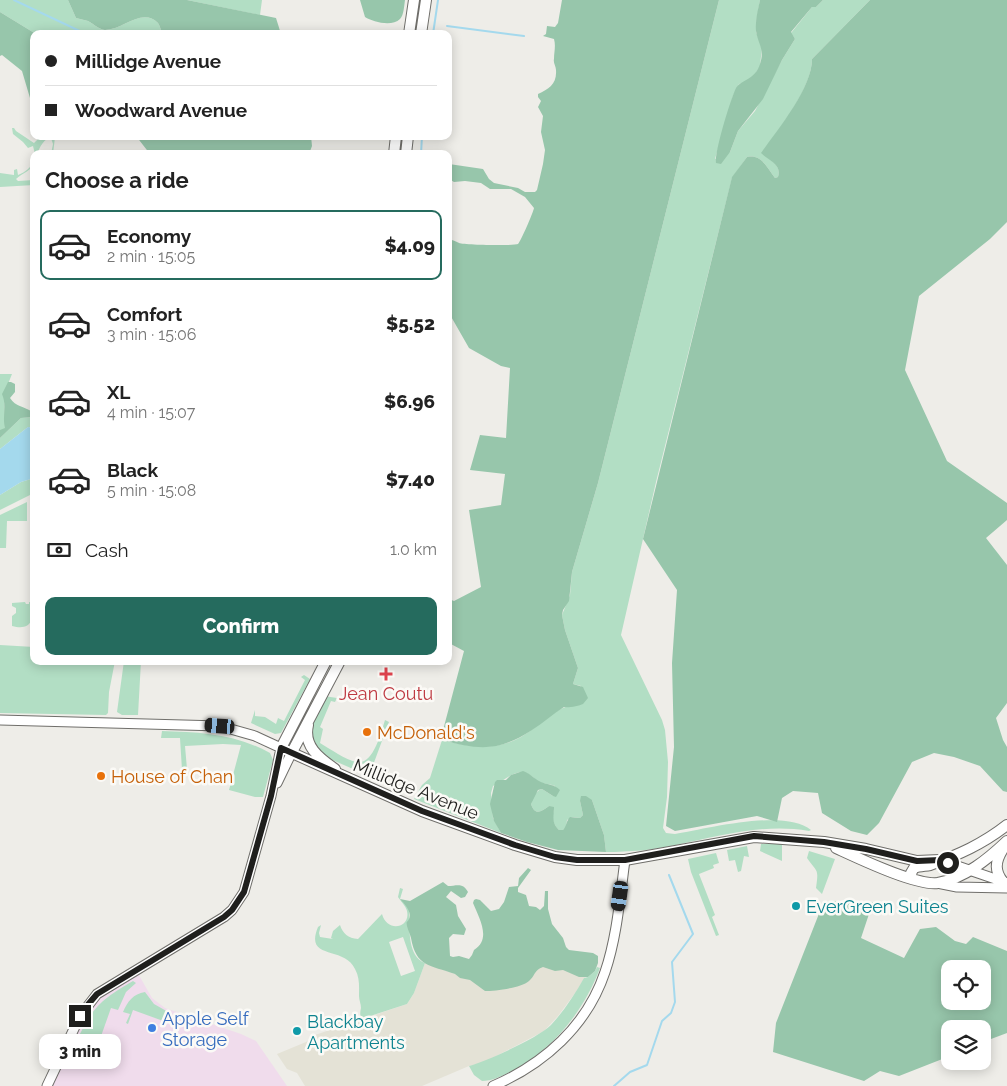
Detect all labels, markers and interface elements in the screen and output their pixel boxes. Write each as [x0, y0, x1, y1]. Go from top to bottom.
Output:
text: Millidge Avenue [75, 50, 221, 72]
text: Woodward Avenue [75, 99, 247, 121]
text: Choose a ride [45, 167, 189, 193]
icon: car [47, 223, 92, 268]
text: Economy [107, 225, 191, 247]
text: $4.09 [384, 234, 435, 256]
text: 2 min · 15:05 [107, 247, 195, 266]
icon: car [47, 301, 92, 346]
text: Comfort [107, 303, 182, 325]
text: $5.52 [386, 312, 435, 334]
text: 3 min · 15:06 [107, 325, 196, 344]
icon: car [47, 379, 92, 424]
text: XL [107, 381, 130, 403]
text: $6.96 [384, 390, 435, 412]
text: 4 min · 15:07 [107, 403, 195, 422]
icon: car [47, 457, 92, 502]
text: Black [107, 459, 158, 481]
text: $7.40 [386, 468, 435, 490]
text: 5 min · 15:08 [107, 481, 196, 500]
icon: cash [45, 536, 73, 564]
text: Cash [85, 539, 129, 561]
text: 1.0 km [390, 540, 437, 559]
button: Confirm [45, 597, 437, 655]
marker: Jean Coutu [380, 668, 392, 680]
place label: Jean Coutu [339, 683, 433, 704]
car [204, 717, 235, 735]
place label: McDonald's [377, 722, 475, 743]
marker: McDonald's [361, 726, 373, 738]
street label: Millidge Avenue [350, 754, 482, 824]
place label: House of Chan [111, 766, 233, 787]
marker: House of Chan [95, 770, 107, 782]
route start [937, 852, 959, 874]
car [610, 880, 629, 912]
place label: EverGreen Suites [806, 896, 949, 917]
marker: EverGreen Suites [790, 900, 802, 912]
map controls [941, 960, 991, 1070]
button: locate [941, 960, 991, 1010]
route end [69, 1005, 91, 1027]
place label: Apple Self Storage [162, 1008, 250, 1050]
place label: Blackbay Apartments [307, 1011, 405, 1053]
button: layers [941, 1020, 991, 1070]
marker: Apple Self Storage [146, 1022, 158, 1034]
marker: Blackbay Apartments [291, 1025, 303, 1037]
callout: 3 min [39, 1034, 121, 1068]
text: 3 min [59, 1042, 101, 1061]

